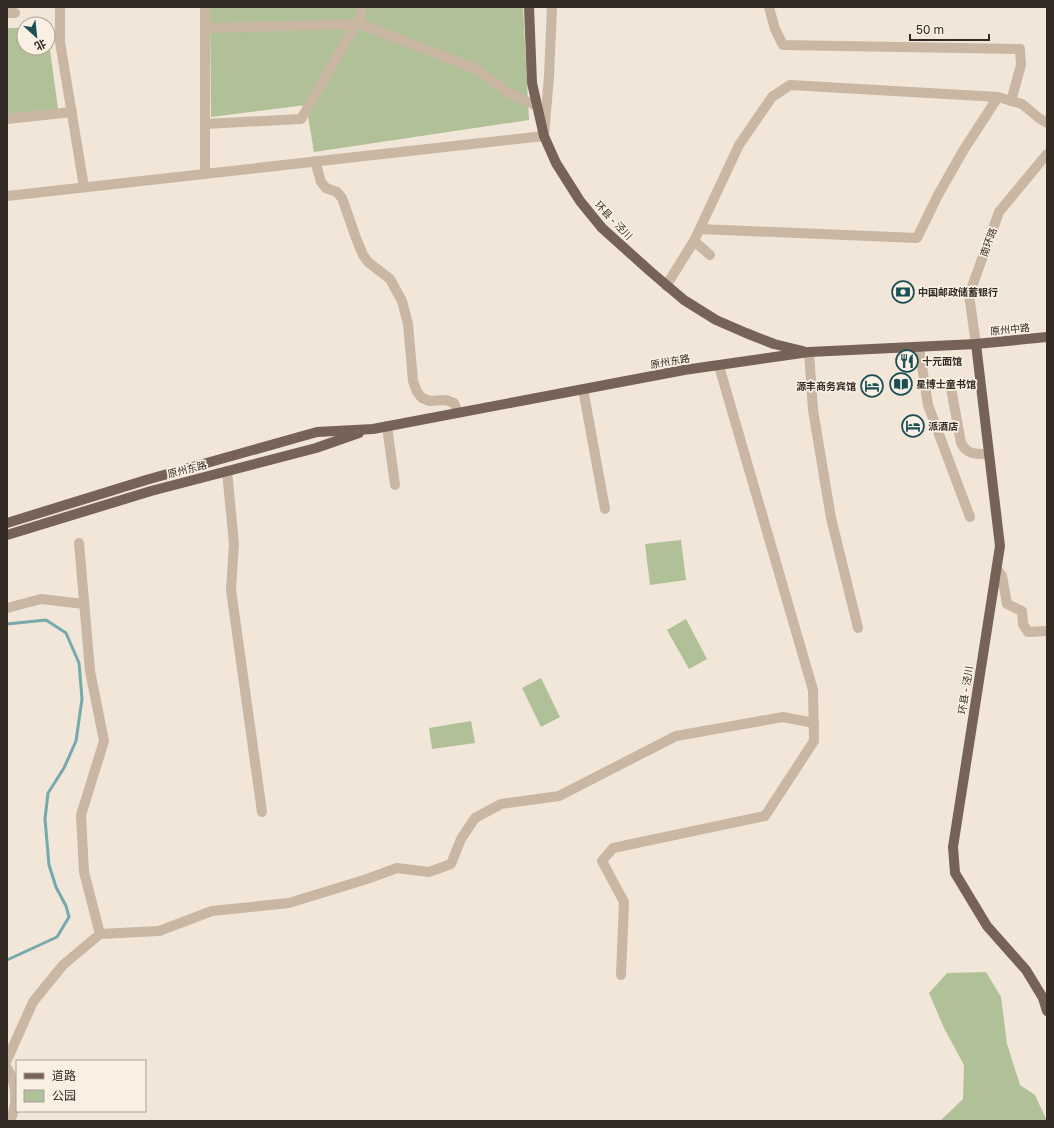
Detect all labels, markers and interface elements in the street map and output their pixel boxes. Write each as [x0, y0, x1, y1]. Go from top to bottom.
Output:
north arrow [16, 16, 56, 56]
scale bar [910, 16, 989, 42]
text: 50 m [916, 22, 944, 37]
text: 北 [33, 37, 49, 54]
street label: 环县 - 泾川 [593, 198, 635, 242]
street label: 南环路 [977, 226, 999, 258]
bank icon: 中国邮政储蓄银行 [890, 279, 916, 305]
place label: 中国邮政储蓄银行 [918, 286, 998, 298]
street label: 原州中路 [989, 321, 1031, 337]
restaurant icon: 十元面馆 [894, 348, 920, 374]
street label: 原州东路 [649, 352, 691, 370]
place label: 十元面馆 [922, 355, 962, 367]
library icon: 星博士童书馆 [888, 371, 914, 397]
hotel icon: 源丰商务宾馆 [859, 373, 885, 399]
place label: 星博士童书馆 [916, 378, 976, 390]
place label: 源丰商务宾馆 [796, 380, 856, 392]
hotel icon: 派酒店 [900, 413, 926, 439]
place label: 派酒店 [928, 420, 958, 432]
street label: 原州东路 [166, 458, 208, 480]
street label: 环县 - 泾川 [955, 665, 975, 715]
legend [16, 1060, 146, 1112]
text: 道路 [52, 1068, 76, 1083]
text: 公园 [52, 1088, 76, 1103]

